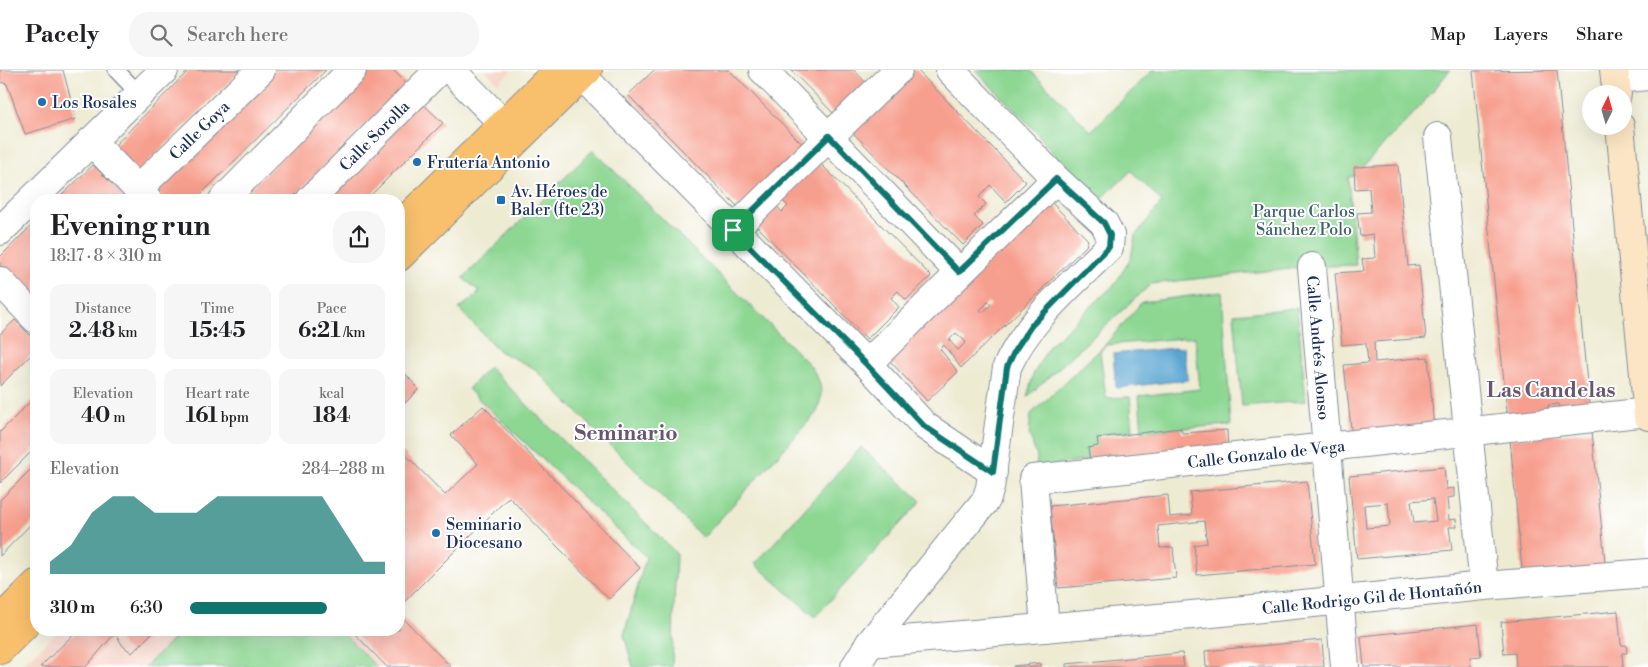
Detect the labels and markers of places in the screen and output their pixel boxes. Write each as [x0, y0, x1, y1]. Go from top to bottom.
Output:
place label: Los Rosales [52, 93, 137, 113]
marker: Los Rosales [36, 96, 48, 108]
place label: Frutería Antonio [427, 153, 550, 173]
marker: Frutería Antonio [411, 156, 423, 168]
place label: Av. Héroes de Baler (fte 23) [510, 182, 608, 220]
marker: Av. Héroes de Baler (fte 23) [495, 194, 507, 206]
pin [712, 209, 754, 251]
place label: Seminario Diocesano [446, 515, 523, 553]
marker: Seminario Diocesano [430, 527, 442, 539]

